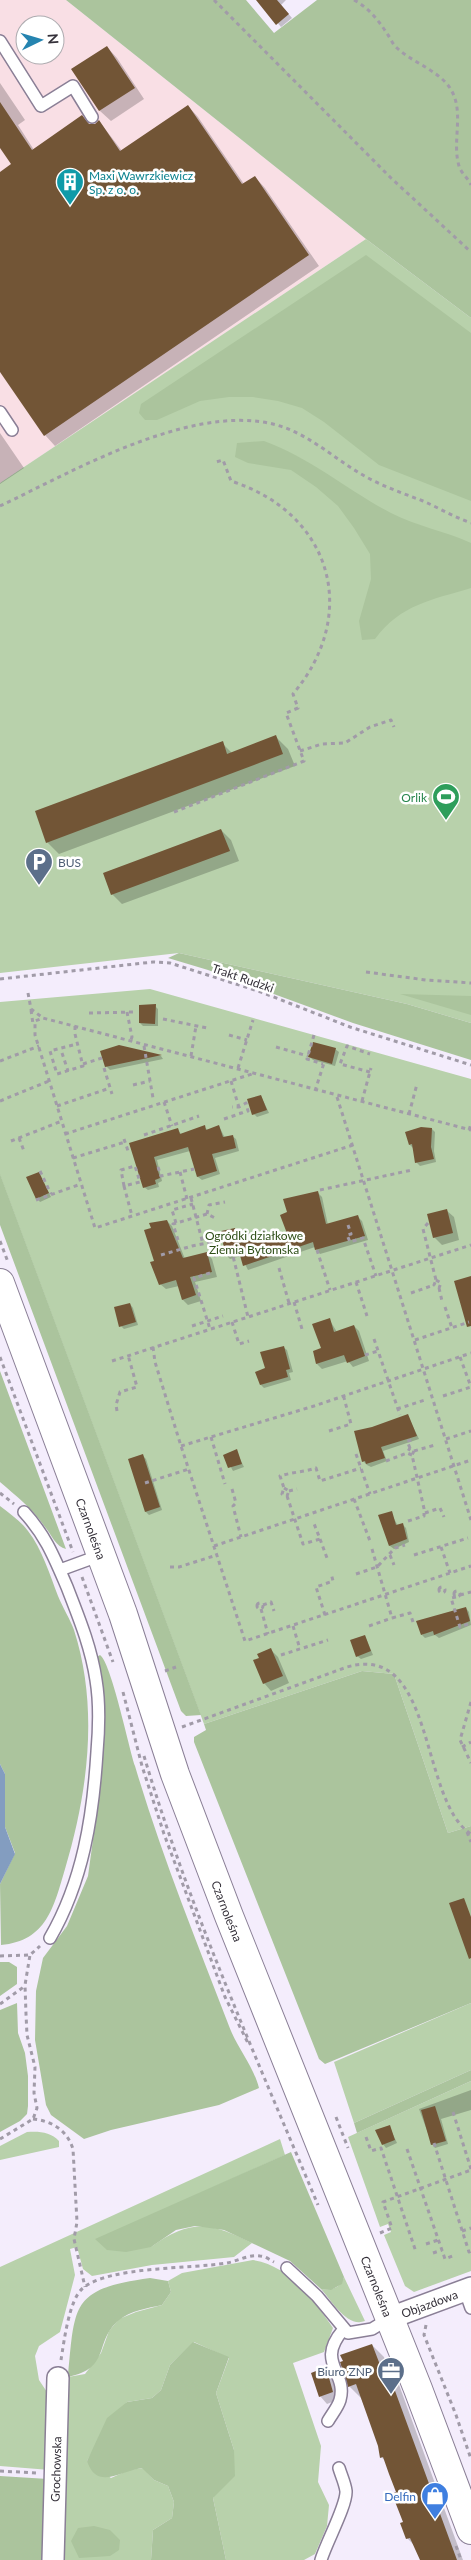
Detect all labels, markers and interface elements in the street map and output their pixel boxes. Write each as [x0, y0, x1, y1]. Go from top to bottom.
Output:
north arrow [15, 15, 65, 65]
text: N [45, 33, 62, 45]
building icon: Maxi Wawrzkiewicz Sp. z o. o. [55, 167, 85, 206]
place label: Maxi Wawrzkiewicz Sp. z o. o. [89, 168, 194, 197]
sports icon: Orlik [431, 782, 461, 821]
place label: Orlik [401, 790, 428, 805]
parking icon: BUS [24, 847, 54, 886]
place label: BUS [58, 855, 81, 870]
street label: Trakt Rudzki [210, 960, 276, 996]
park label: Ogródki działkowe Ziemia Bytomska [205, 1228, 303, 1257]
street label: Czarnoleśna [73, 1496, 110, 1561]
street label: Czarnoleśna [209, 1878, 246, 1944]
street label: Czarnoleśna [358, 2254, 396, 2319]
street label: Objazdowa [399, 2286, 460, 2321]
office icon: Biuro ZNP [376, 2356, 406, 2395]
place label: Biuro ZNP [317, 2364, 372, 2379]
street label: Grochowska [47, 2436, 64, 2502]
shop icon: Delfin [420, 2481, 450, 2520]
place label: Delfin [384, 2489, 416, 2504]

